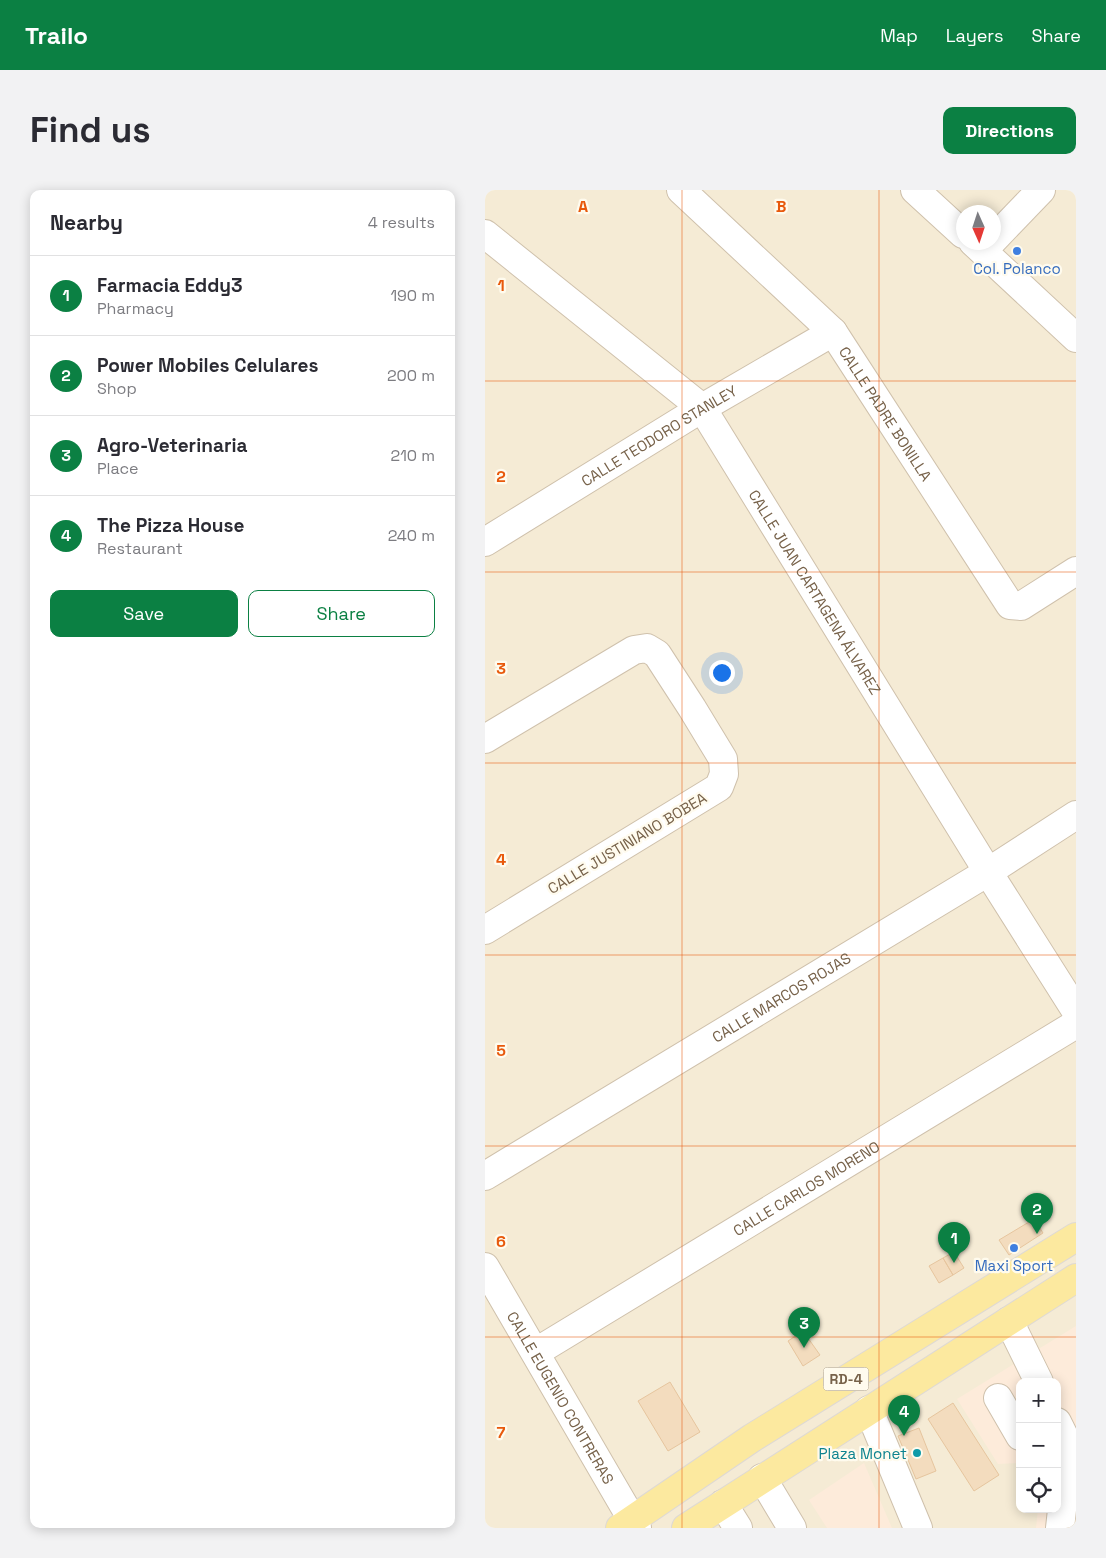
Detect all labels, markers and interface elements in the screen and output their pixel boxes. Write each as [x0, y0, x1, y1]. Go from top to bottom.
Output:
text: Trailo [25, 20, 88, 51]
text: Map [880, 24, 918, 47]
text: Layers [946, 24, 1003, 47]
text: Share [1031, 24, 1081, 47]
button: Directions [943, 107, 1076, 154]
text: Find us [30, 108, 151, 152]
text: A [578, 196, 588, 217]
text: B [776, 196, 786, 217]
north arrow [956, 205, 1001, 250]
text: Nearby [50, 209, 123, 236]
text: 4 results [368, 212, 435, 233]
marker: Col. Polanco [1011, 245, 1023, 257]
place label: Col. Polanco [973, 259, 1061, 278]
text: Farmacia Eddy3 [97, 273, 243, 298]
text: 1 [497, 275, 505, 296]
text: 1 [62, 285, 70, 306]
text: 190 m [390, 285, 435, 306]
text: Pharmacy [97, 298, 174, 319]
street label: CALLE PADRE BONILLA [835, 343, 937, 485]
text: Power Mobiles Celulares [97, 353, 318, 378]
text: 2 [61, 365, 71, 386]
text: 200 m [387, 365, 435, 386]
text: Shop [97, 378, 137, 399]
street label: CALLE TEODORO STANLEY [577, 380, 740, 490]
text: Agro-Veterinaria [97, 433, 247, 458]
text: 3 [61, 445, 71, 466]
text: 210 m [391, 445, 435, 466]
text: Place [97, 458, 139, 479]
text: 2 [496, 466, 506, 487]
street label: CALLE JUAN CARTAGENA ÁLVAREZ [745, 486, 886, 698]
text: The Pizza House [97, 513, 244, 538]
text: 4 [61, 525, 71, 546]
text: 240 m [388, 525, 435, 546]
text: Restaurant [97, 538, 183, 559]
button: Save [50, 590, 238, 637]
button: Share [248, 590, 435, 637]
text: 3 [496, 658, 506, 679]
your location [709, 660, 735, 686]
street label: CALLE JUSTINIANO BOBEA [544, 788, 710, 898]
text: 4 [496, 849, 506, 870]
street label: CALLE MARCOS ROJAS [708, 948, 854, 1046]
text: 5 [496, 1040, 506, 1061]
street label: CALLE CARLOS MORENO [729, 1136, 883, 1240]
pin: 2 [1021, 1193, 1053, 1234]
pin: 1 [938, 1222, 970, 1263]
text: 6 [496, 1231, 506, 1252]
marker: Maxi Sport [1008, 1242, 1020, 1254]
place label: Maxi Sport [975, 1256, 1053, 1275]
pin: 3 [788, 1307, 820, 1348]
street label: CALLE EUGENIO CONTRERAS [503, 1308, 619, 1487]
road number: RD-4 [823, 1368, 869, 1390]
map controls [1016, 1378, 1061, 1513]
button: + [1016, 1378, 1061, 1423]
pin: 4 [888, 1395, 920, 1436]
text: 7 [497, 1422, 506, 1443]
button: − [1016, 1423, 1061, 1468]
place label: Plaza Monet [819, 1444, 907, 1463]
marker: Plaza Monet [911, 1447, 923, 1459]
button: locate [1016, 1468, 1061, 1513]

